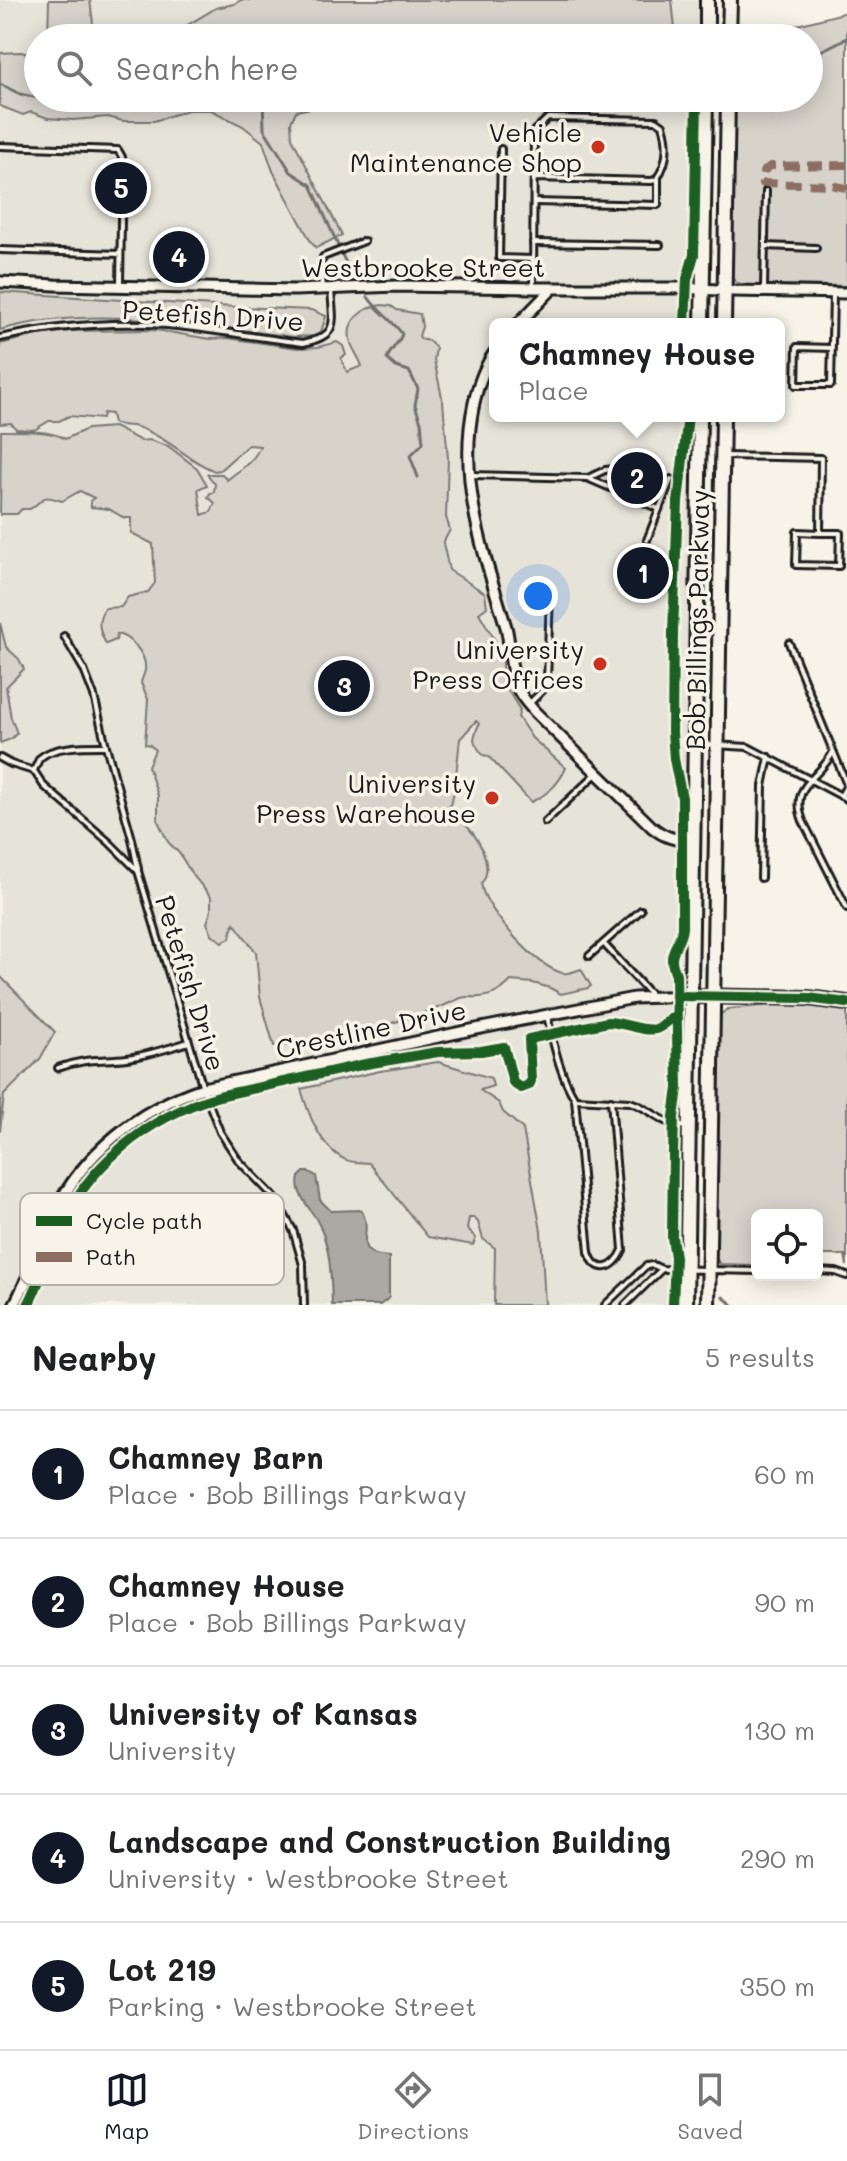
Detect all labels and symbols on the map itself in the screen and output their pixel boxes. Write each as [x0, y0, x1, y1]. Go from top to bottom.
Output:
place label: Vehicle Maintenance Shop [350, 115, 582, 179]
marker: Vehicle Maintenance Shop [589, 138, 607, 156]
pin: 5 [95, 158, 147, 218]
pin: 4 [153, 227, 205, 287]
street label: Westbrooke Street [301, 250, 545, 284]
street label: Petefish Drive [121, 292, 305, 338]
pin: 2 [611, 448, 663, 508]
street label: Bob Billings Parkway [678, 489, 716, 751]
pin: 1 [617, 543, 669, 603]
your location [518, 576, 558, 616]
place label: University Press Offices [413, 632, 584, 696]
marker: University Press Offices [591, 655, 609, 673]
pin: 3 [318, 656, 370, 716]
place label: University Press Warehouse [256, 766, 476, 830]
marker: University Press Warehouse [483, 789, 501, 807]
street label: Petefish Drive [148, 891, 234, 1075]
street label: Crestline Drive [273, 992, 469, 1066]
legend [20, 1193, 284, 1285]
text: Cycle path [86, 1206, 202, 1235]
text: Path [86, 1242, 135, 1271]

